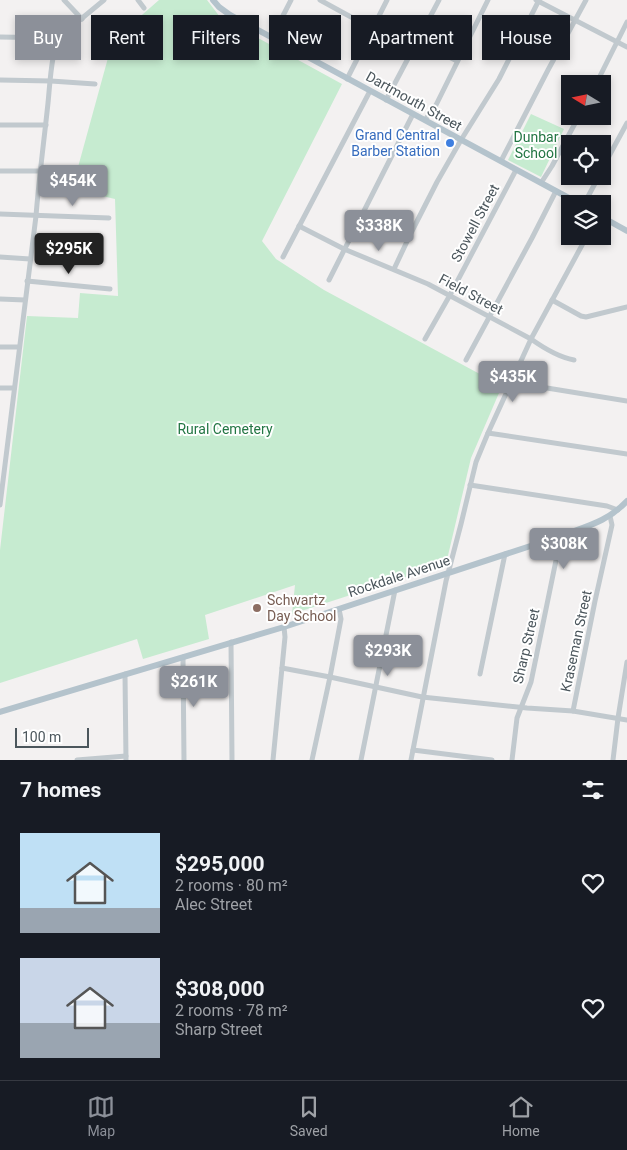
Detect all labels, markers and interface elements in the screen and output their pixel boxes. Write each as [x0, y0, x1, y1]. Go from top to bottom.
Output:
chip: Buy [15, 15, 81, 60]
chip: Rent [91, 15, 163, 60]
chip: Filters [173, 15, 259, 60]
chip: New [269, 15, 341, 60]
chip: Apartment [351, 15, 472, 60]
chip: House [482, 15, 570, 60]
street label: Dartmouth Street [363, 68, 465, 134]
north arrow [561, 75, 611, 125]
map controls [561, 75, 611, 245]
place label: Grand Central Barber Station [351, 127, 440, 159]
park label: Dunbar School [514, 129, 559, 161]
button: locate [561, 135, 611, 185]
marker: Grand Central Barber Station [444, 137, 456, 149]
pin: $454K [38, 164, 108, 207]
text: $454K [50, 171, 96, 190]
street label: Stowell Street [448, 181, 502, 265]
button: layers [561, 195, 611, 245]
pin: $338K [344, 210, 414, 252]
text: $338K [356, 216, 402, 235]
pin: $295K [34, 232, 104, 275]
text: $295K [46, 239, 92, 258]
street label: Field Street [436, 270, 506, 318]
pin: $435K [478, 360, 548, 403]
text: $435K [490, 367, 536, 386]
park label: Rural Cemetery [177, 421, 273, 437]
pin: $308K [529, 528, 599, 570]
text: $308K [541, 534, 587, 553]
street label: Rockdale Avenue [346, 552, 452, 600]
street label: Kraseman Street [557, 588, 595, 693]
place label: Schwartz Day School [267, 592, 337, 624]
marker: Schwartz Day School [251, 602, 263, 614]
street label: Sharp Street [510, 606, 543, 685]
pin: $293K [353, 634, 423, 677]
text: $293K [365, 641, 411, 660]
pin: $261K [159, 666, 229, 708]
text: $261K [171, 672, 217, 691]
scale bar [15, 725, 89, 748]
text: 100 m [22, 729, 61, 745]
icon: filters [579, 776, 607, 804]
text: 7 homes [20, 778, 101, 802]
text: $295,000 [175, 852, 265, 876]
icon: home [60, 853, 120, 913]
icon: heart [579, 869, 607, 897]
text: 2 rooms · 80 m² [175, 876, 288, 895]
text: Alec Street [175, 895, 252, 914]
text: $308,000 [175, 977, 265, 1001]
icon: home [60, 978, 120, 1038]
icon: heart [579, 994, 607, 1022]
text: 2 rooms · 78 m² [175, 1001, 288, 1020]
text: Sharp Street [175, 1020, 263, 1039]
tab: Map [87, 1093, 115, 1139]
tab: Saved [290, 1093, 328, 1139]
tab: Home [502, 1093, 540, 1139]

